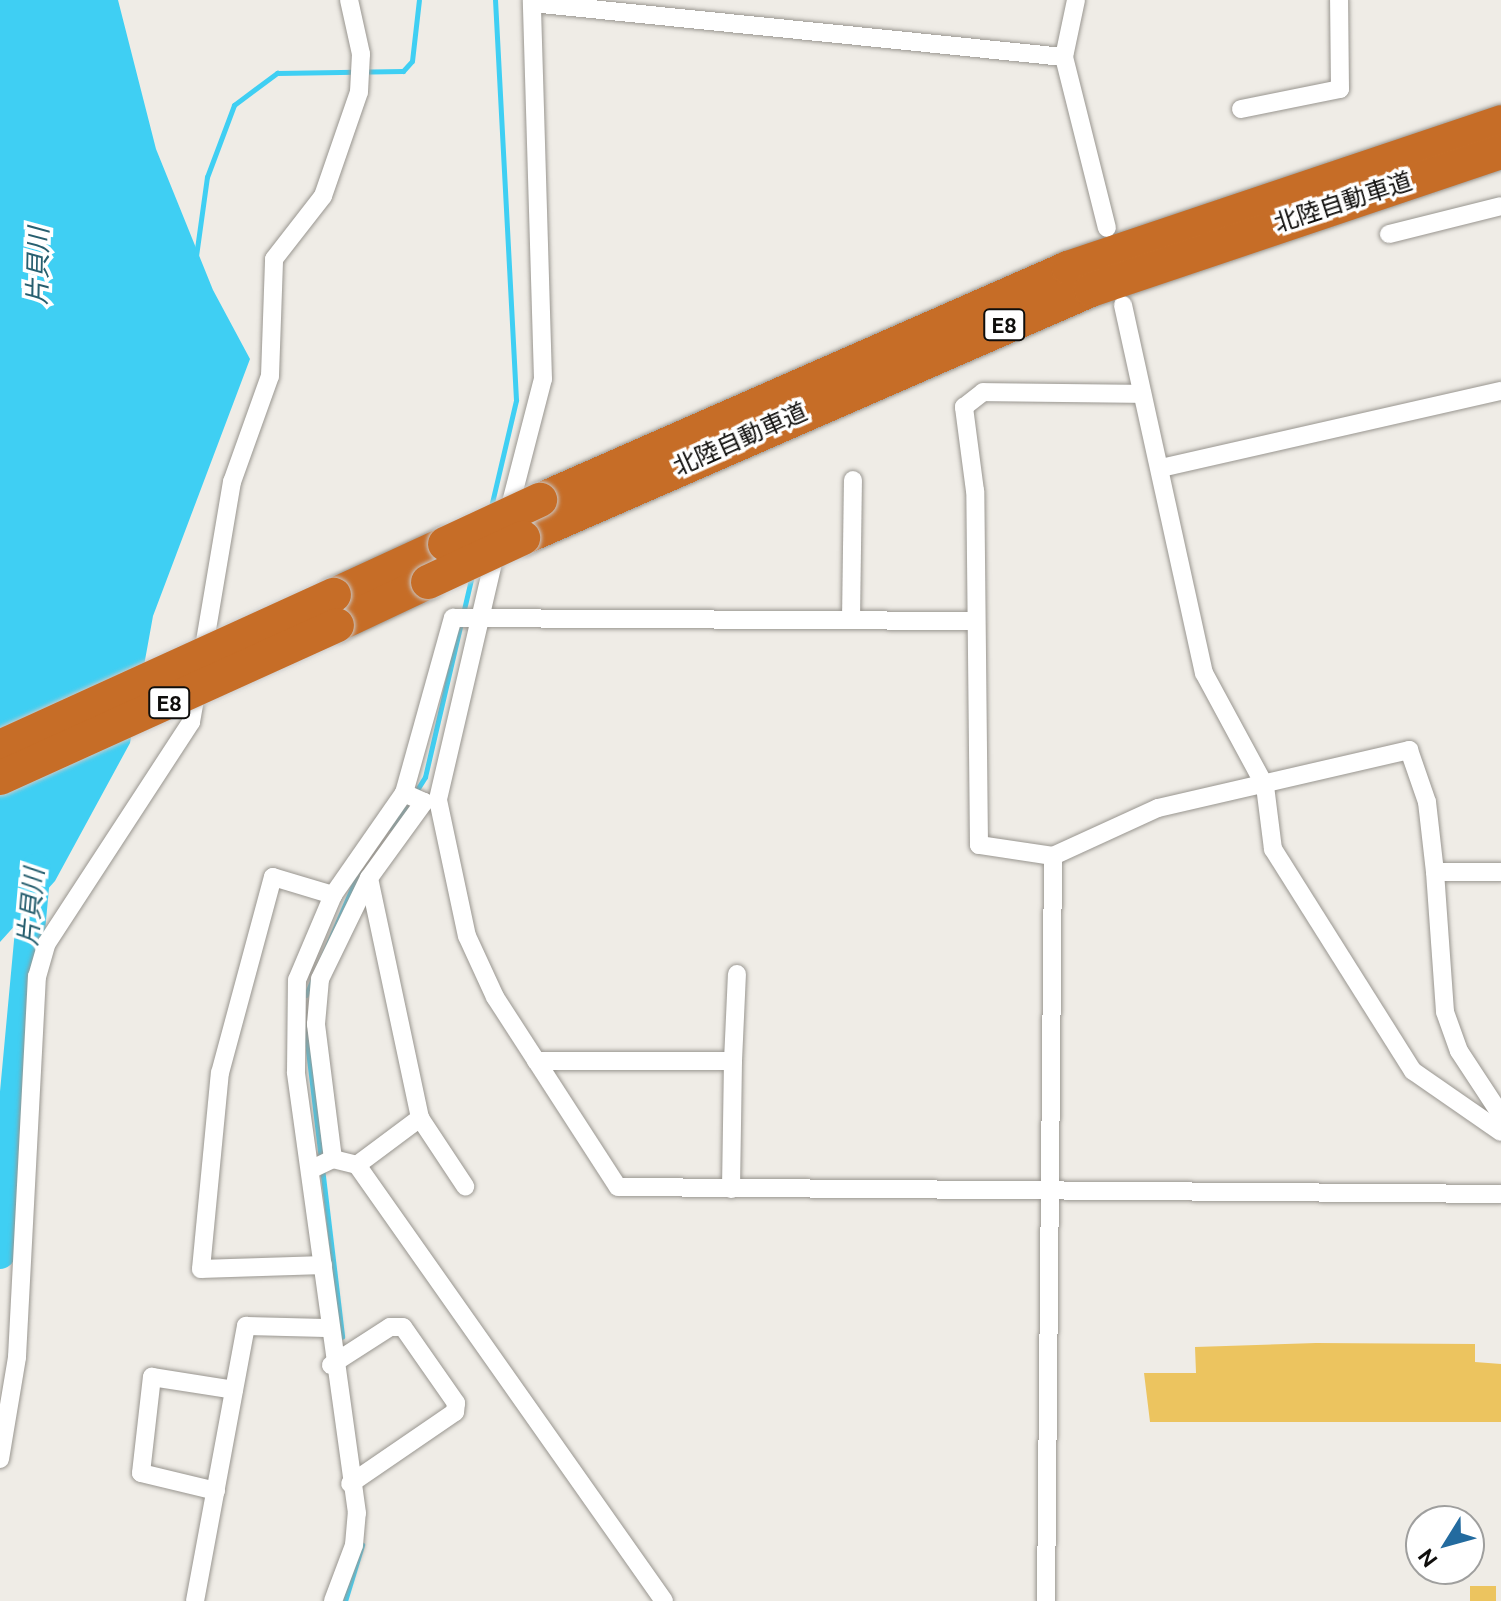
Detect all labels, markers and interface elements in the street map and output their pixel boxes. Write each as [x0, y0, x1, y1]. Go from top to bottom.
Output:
street label: 北陸自動車道 [1270, 166, 1416, 238]
water label: 片貝川 [22, 227, 54, 305]
road number: E8 [982, 307, 1026, 343]
street label: 北陸自動車道 [668, 397, 812, 481]
road number: E8 [147, 685, 191, 721]
water label: 片貝川 [12, 867, 50, 947]
north arrow [1405, 1505, 1485, 1585]
text: N [1412, 1544, 1442, 1573]

